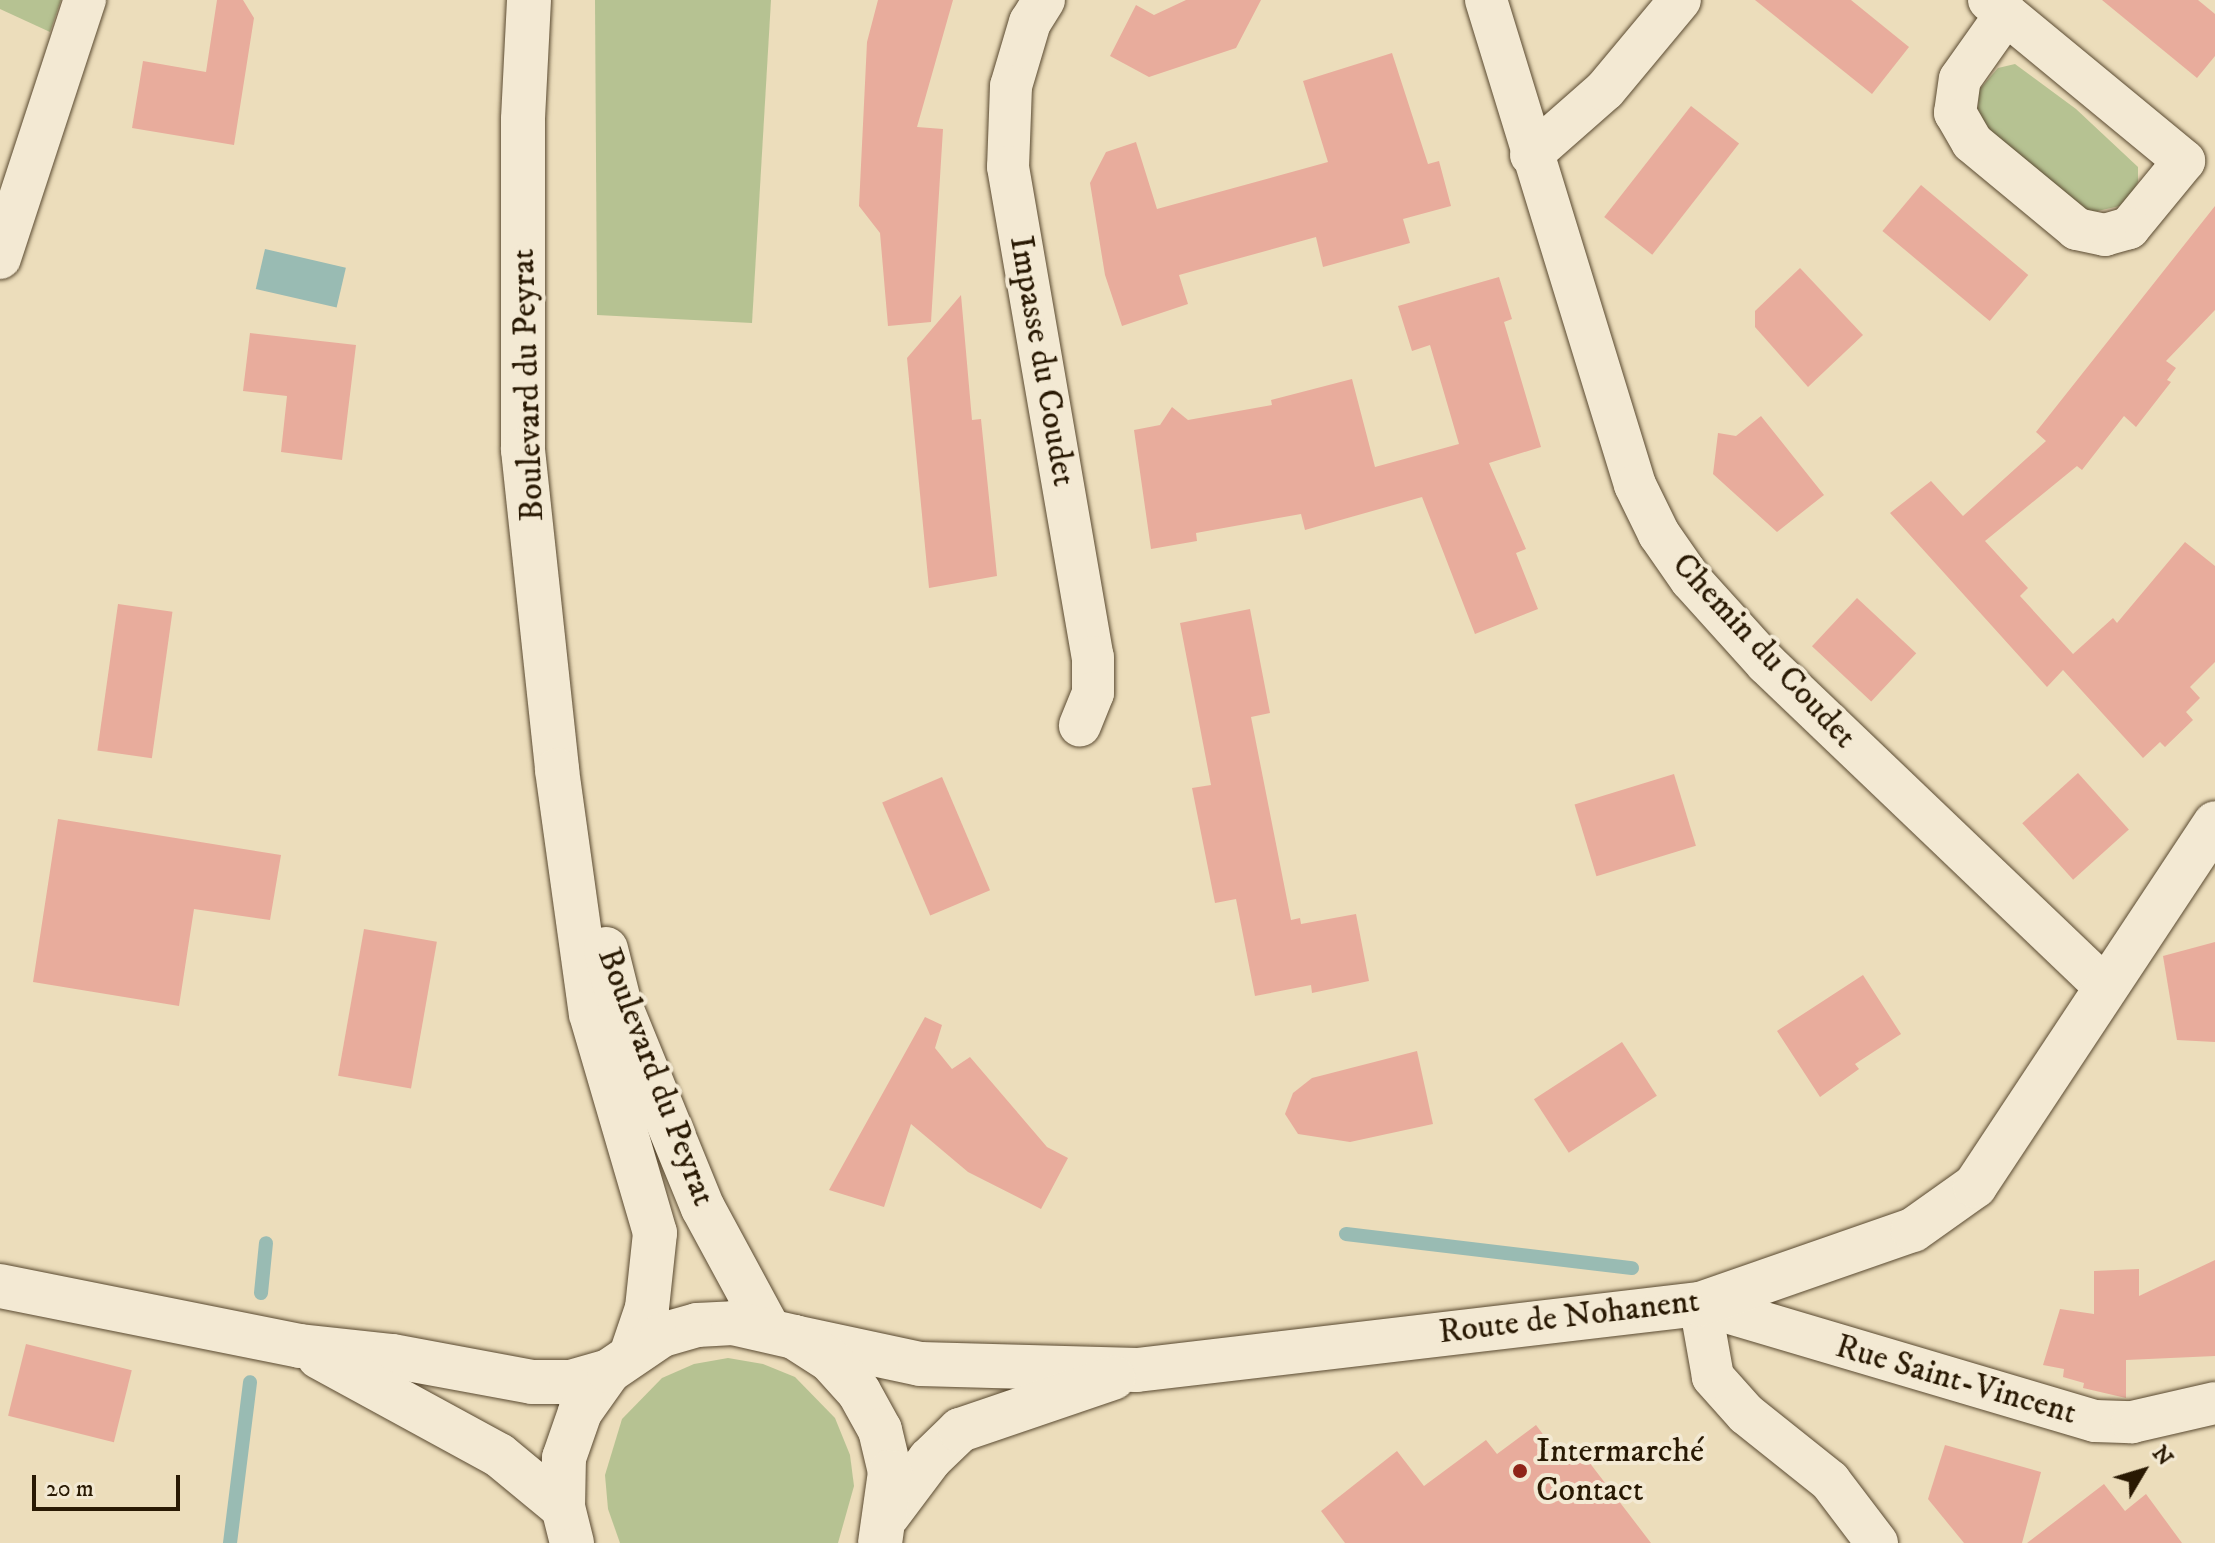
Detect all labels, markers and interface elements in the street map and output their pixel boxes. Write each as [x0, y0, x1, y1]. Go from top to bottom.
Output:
street label: Impasse du Coudet [1000, 233, 1084, 489]
street label: Boulevard du Peyrat [503, 248, 553, 522]
street label: Chemin du Coudet [1663, 545, 1865, 757]
street label: Boulevard du Peyrat [588, 942, 724, 1212]
street label: Route de Nohanent [1436, 1281, 1702, 1353]
street label: Rue Saint-Vincent [1831, 1326, 2081, 1434]
place label: Intermarché Contact [1536, 1431, 1704, 1510]
north arrow [2103, 1431, 2183, 1511]
text: N [2146, 1440, 2179, 1471]
scale bar [36, 1459, 184, 1509]
marker: Intermarché Contact [1511, 1462, 1529, 1480]
text: 20 m [46, 1474, 94, 1504]

